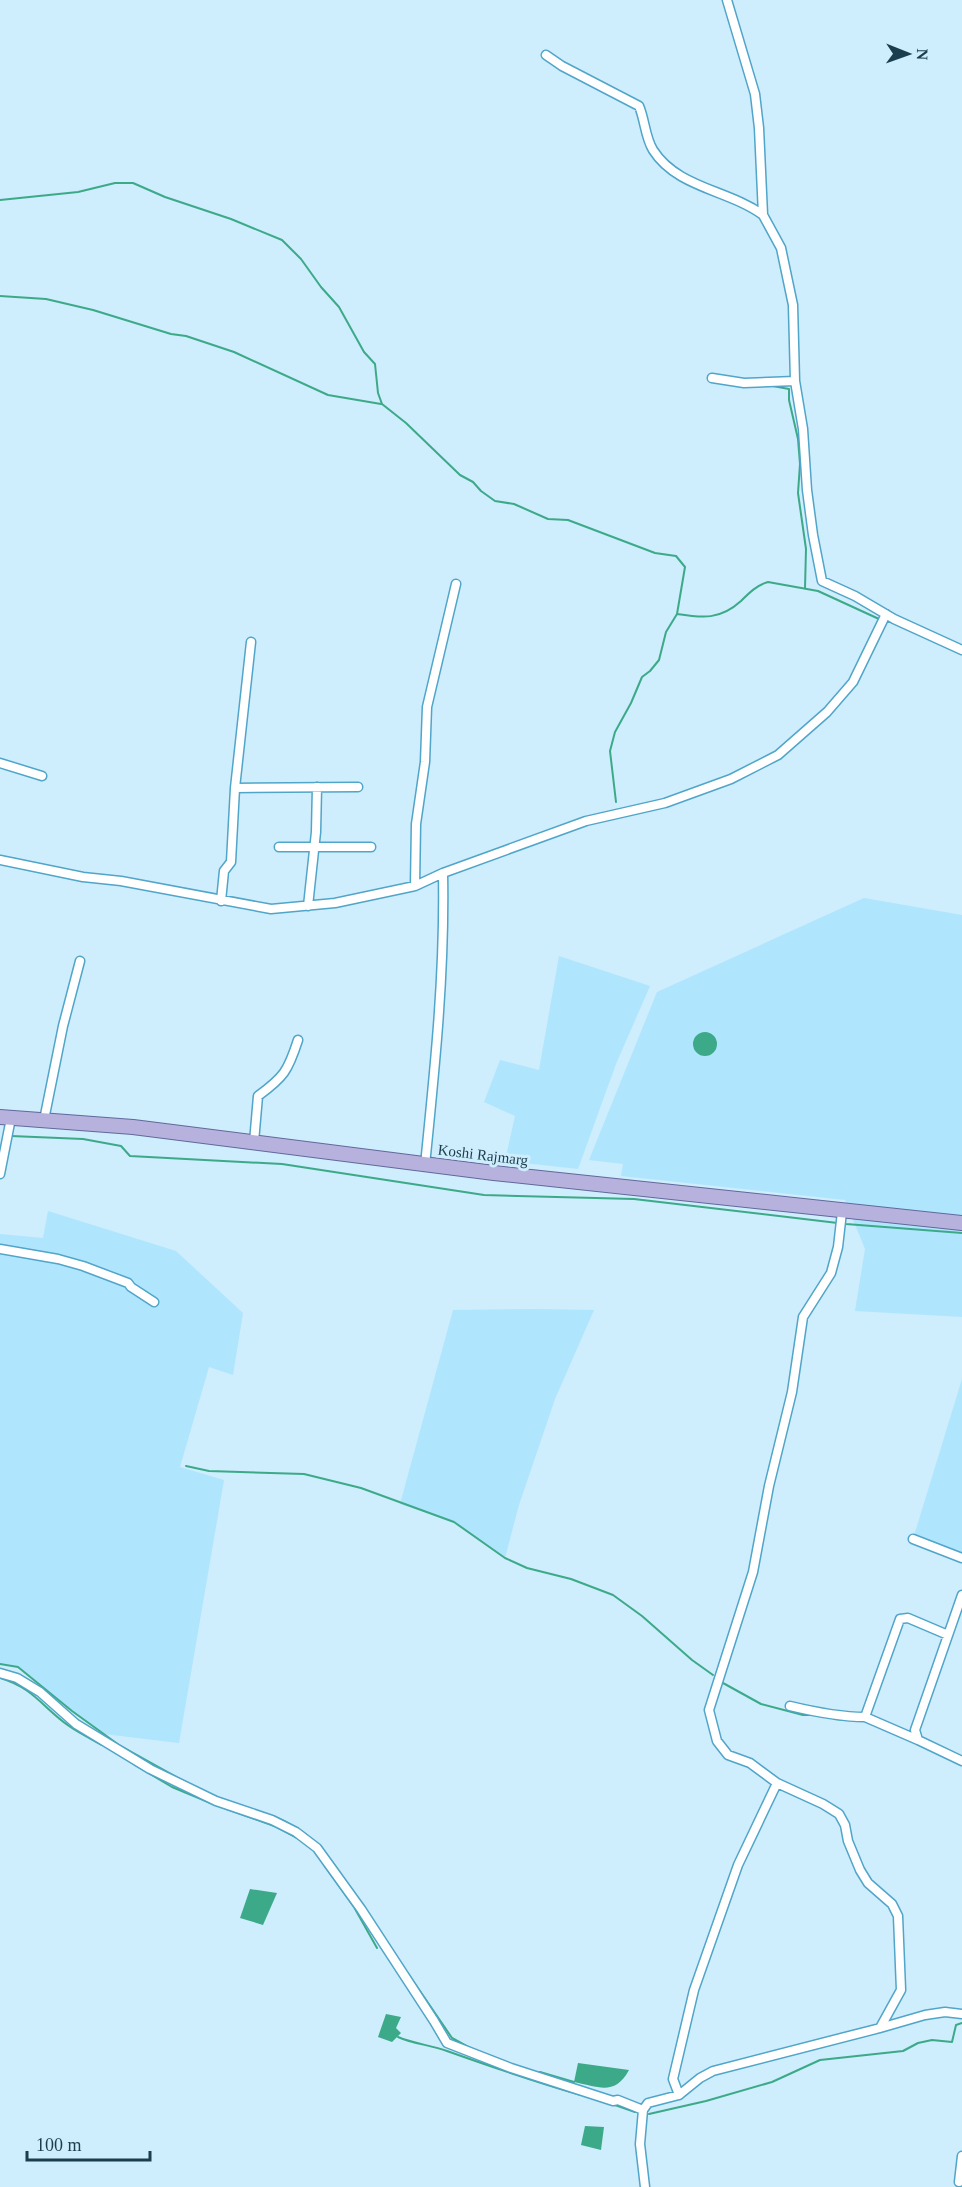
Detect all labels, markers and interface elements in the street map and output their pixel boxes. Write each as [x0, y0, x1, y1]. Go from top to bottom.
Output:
north arrow [878, 24, 938, 84]
text: N [914, 48, 931, 61]
street label: Koshi Rajmarg [437, 1142, 530, 1169]
scale bar [27, 2124, 150, 2162]
text: 100 m [36, 2135, 82, 2155]

